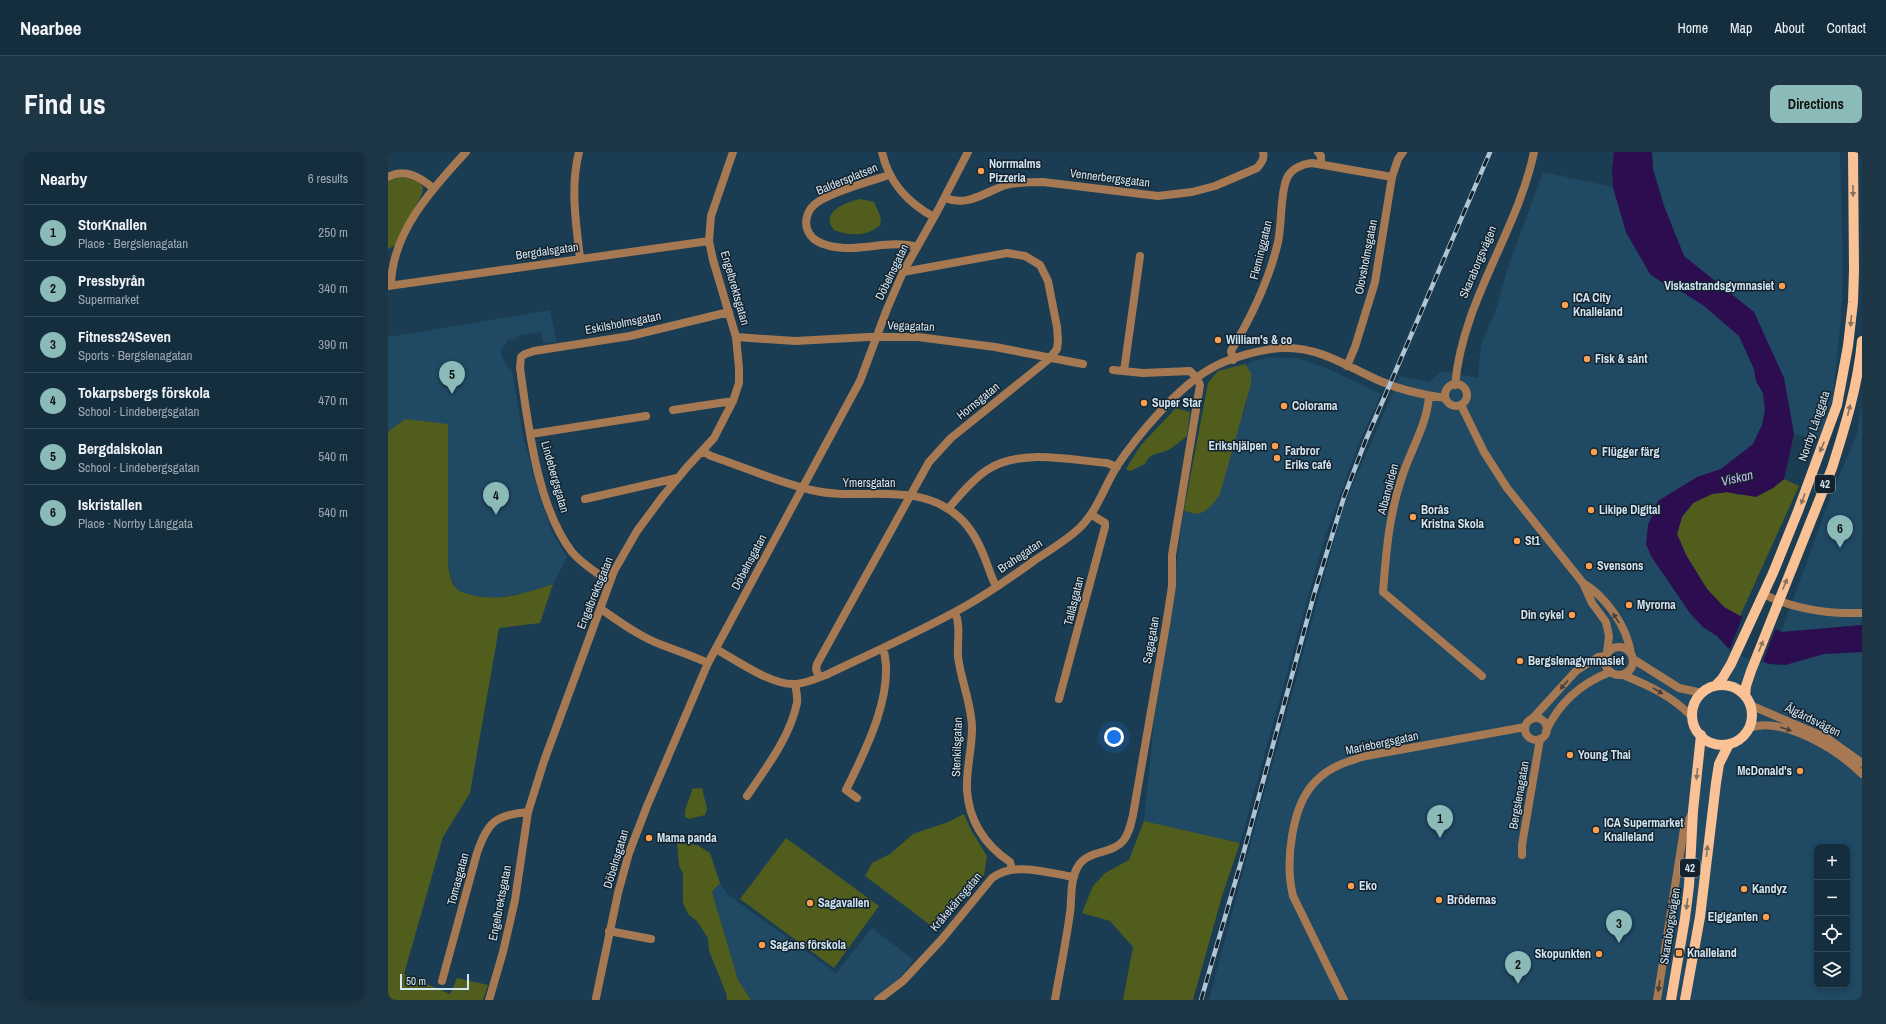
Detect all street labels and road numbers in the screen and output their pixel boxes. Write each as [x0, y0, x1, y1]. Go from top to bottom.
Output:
street label: Baldersplatsen [814, 159, 880, 199]
street label: Vennerbergsgatan [1069, 165, 1151, 191]
street label: Olovsholmsgatan [1351, 218, 1381, 296]
street label: Fleminggatan [1246, 219, 1276, 281]
street label: Skaraborgsvägen [1456, 223, 1500, 301]
street label: Bergdalsgatan [514, 239, 580, 263]
street label: Döbelnsgatan [871, 241, 913, 303]
street label: Engelbrektsgatan [717, 249, 753, 327]
street label: Eskilsholmsgatan [584, 308, 662, 338]
street label: Vegagatan [887, 317, 935, 335]
street label: Hornsgatan [953, 379, 1003, 423]
street label: Norrby Långgata [1795, 388, 1834, 463]
street label: Lindebergsgatan [537, 439, 573, 515]
street label: Albanoliden [1373, 462, 1402, 517]
street label: Ymersgatan [842, 475, 896, 491]
road number: 42 [1815, 475, 1835, 493]
street label: Döbelnsgatan [728, 531, 770, 593]
street label: Brahegatan [994, 535, 1046, 577]
street label: Engelbrektsgatan [573, 554, 617, 632]
street label: Tallåsgatan [1060, 575, 1088, 627]
street label: Sagagatan [1139, 615, 1163, 665]
street label: Ålgårdsvägen [1782, 699, 1844, 740]
street label: Stenkilsgatan [948, 717, 966, 777]
street label: Mariebergsgatan [1344, 727, 1420, 759]
street label: Bergslenagatan [1505, 760, 1533, 830]
street label: Döbelnsgatan [599, 828, 633, 890]
street label: Tomasgatan [443, 851, 473, 907]
road number: 42 [1680, 859, 1700, 877]
street label: Engelbrektsgatan [485, 864, 515, 942]
street label: Kråkekärrsgatan [927, 869, 985, 935]
street label: Skaraborgsvägen [1656, 887, 1684, 965]

